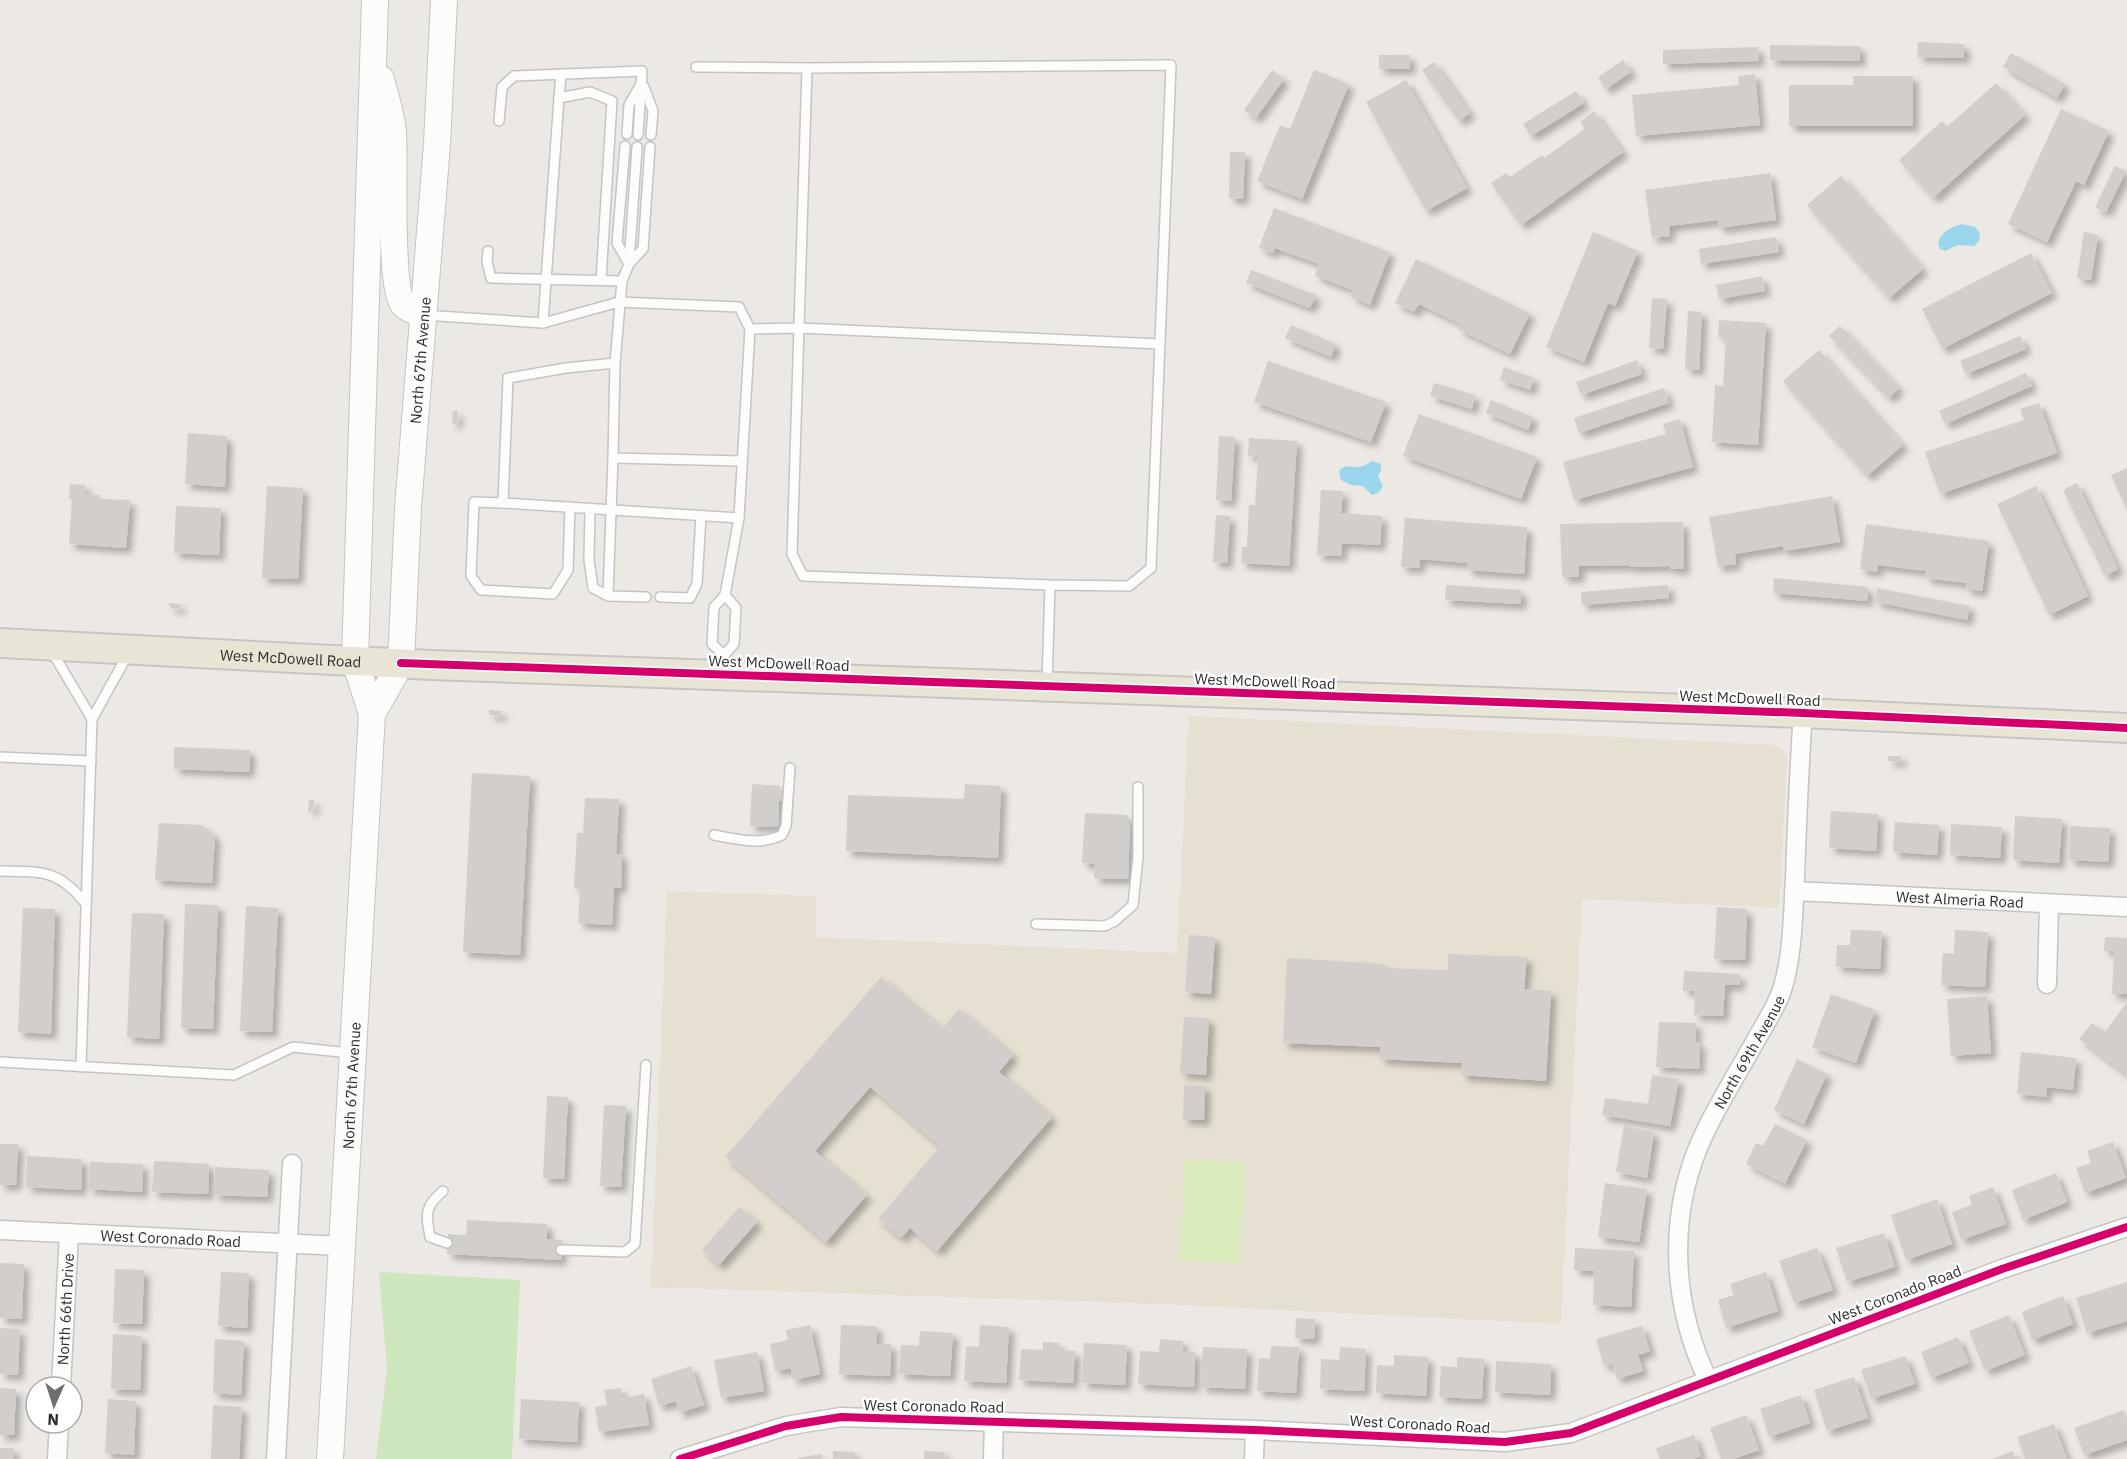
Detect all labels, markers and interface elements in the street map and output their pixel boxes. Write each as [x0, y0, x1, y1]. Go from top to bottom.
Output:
street label: North 67th Avenue [405, 296, 434, 425]
street label: West McDowell Road [220, 645, 362, 671]
street label: West McDowell Road [708, 651, 850, 675]
street label: West McDowell Road [1194, 669, 1336, 693]
street label: West McDowell Road [1679, 686, 1821, 710]
street label: West Almeria Road [1896, 886, 2024, 912]
street label: North 69th Avenue [1709, 992, 1788, 1112]
street label: North 67th Avenue [338, 1021, 364, 1150]
street label: West Coronado Road [100, 1225, 242, 1251]
street label: North 66th Drive [53, 1253, 77, 1366]
street label: West Coronado Road [1826, 1261, 1964, 1329]
north arrow [24, 1375, 84, 1435]
street label: West Coronado Road [864, 1395, 1004, 1417]
text: N [47, 1410, 60, 1430]
street label: West Coronado Road [1349, 1411, 1491, 1437]

